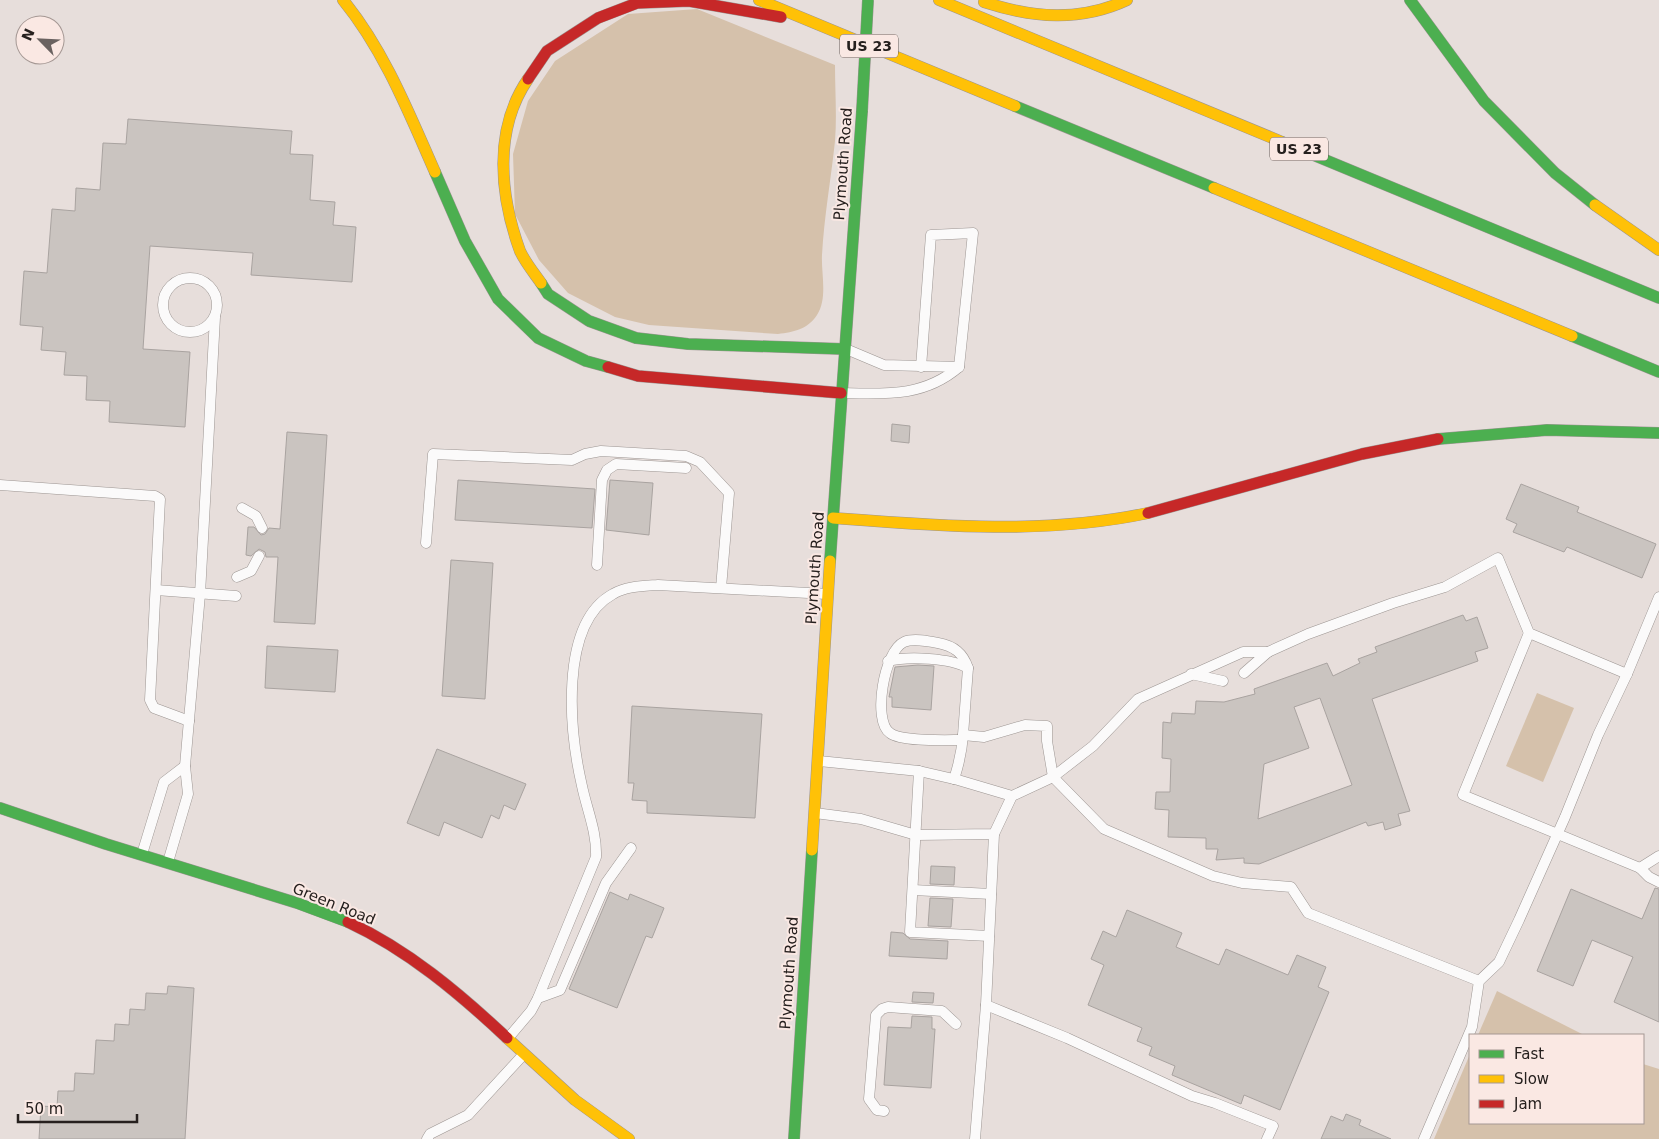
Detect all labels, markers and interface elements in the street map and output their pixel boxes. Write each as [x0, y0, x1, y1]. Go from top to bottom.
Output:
north arrow [15, 15, 65, 65]
text: N [18, 26, 38, 43]
road number: US 23 [840, 34, 898, 58]
street label: Plymouth Road [830, 107, 856, 221]
road number: US 23 [1270, 138, 1328, 160]
street label: Plymouth Road [802, 511, 828, 625]
street label: Green Road [290, 879, 378, 929]
street label: Plymouth Road [776, 916, 802, 1030]
legend [1469, 1034, 1644, 1124]
text: Fast [1514, 1045, 1544, 1063]
text: Slow [1514, 1070, 1549, 1088]
scale bar [18, 1092, 136, 1124]
text: Jam [1513, 1095, 1542, 1113]
text: 50 m [25, 1100, 63, 1118]

